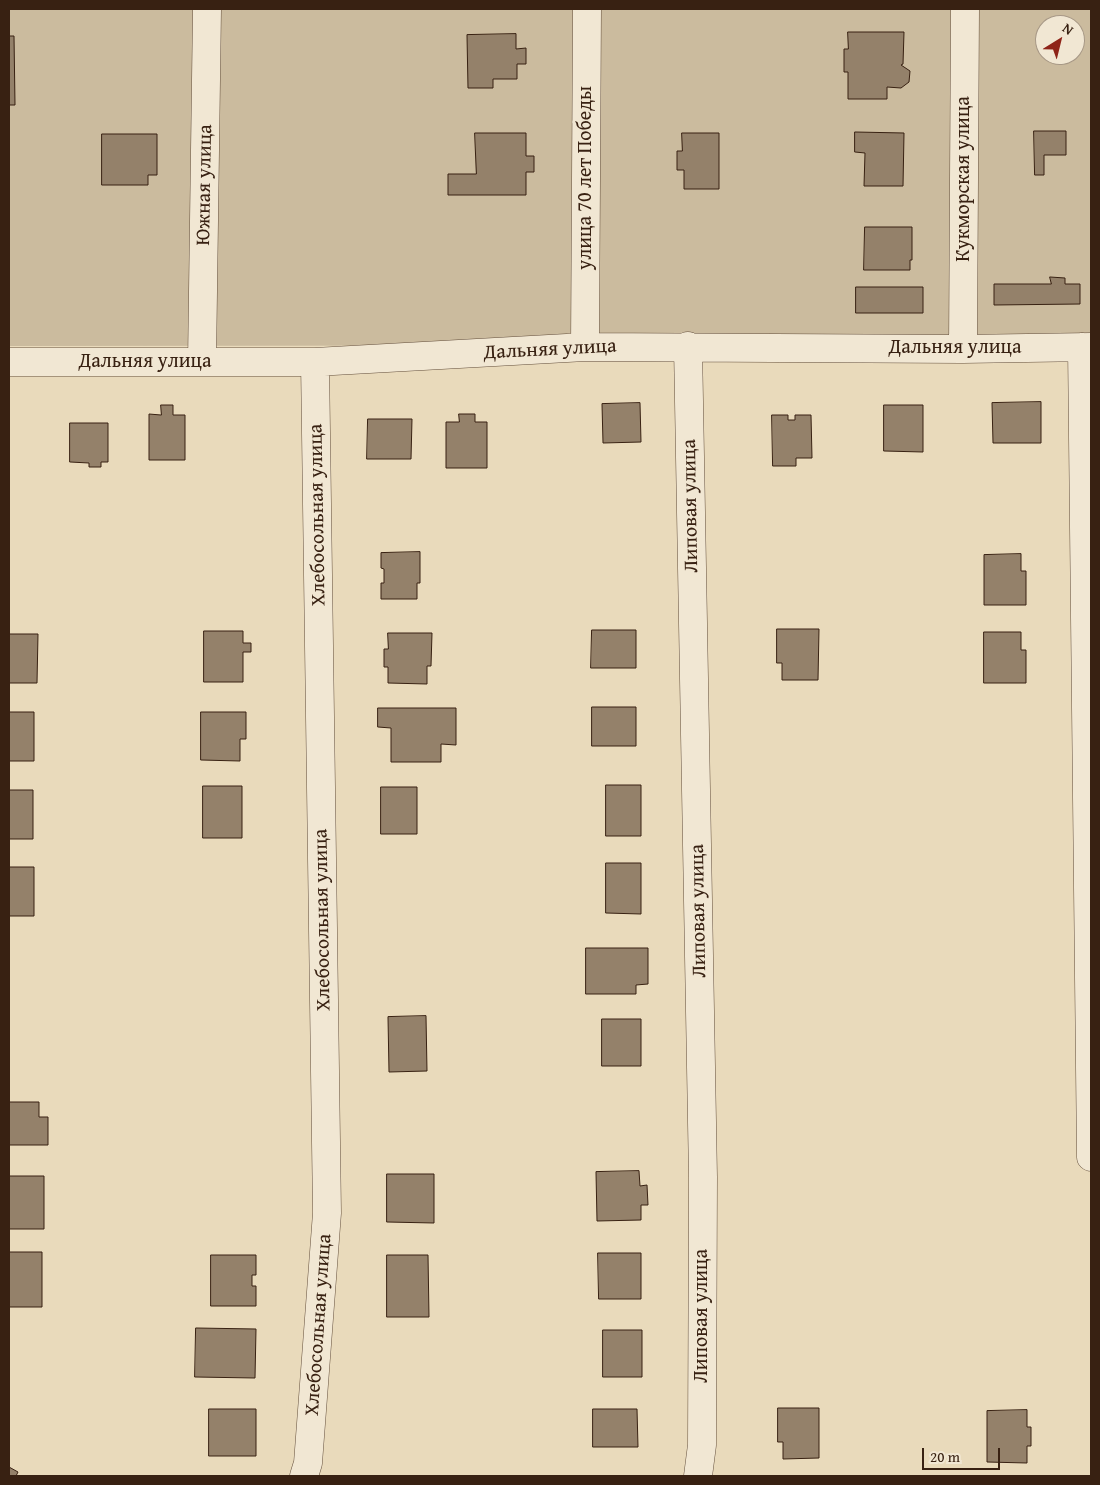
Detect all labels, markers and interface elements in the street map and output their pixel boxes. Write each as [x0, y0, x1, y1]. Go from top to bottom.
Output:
north arrow [1035, 15, 1085, 65]
text: N [1059, 18, 1078, 40]
street label: улица 70 лет Победы [574, 86, 598, 270]
street label: Кукморская улица [952, 96, 976, 262]
street label: Южная улица [192, 124, 218, 246]
street label: Дальняя улица [483, 335, 617, 365]
street label: Дальняя улица [889, 336, 1021, 360]
street label: Дальняя улица [79, 350, 211, 374]
street label: Хлебосольная улица [304, 424, 332, 606]
street label: Липовая улица [678, 439, 704, 573]
street label: Хлебосольная улица [309, 829, 337, 1011]
street label: Липовая улица [686, 844, 712, 978]
street label: Хлебосольная улица [301, 1233, 337, 1417]
street label: Липовая улица [690, 1249, 714, 1383]
scale bar [925, 1438, 1002, 1470]
text: 20 m [930, 1446, 960, 1467]

